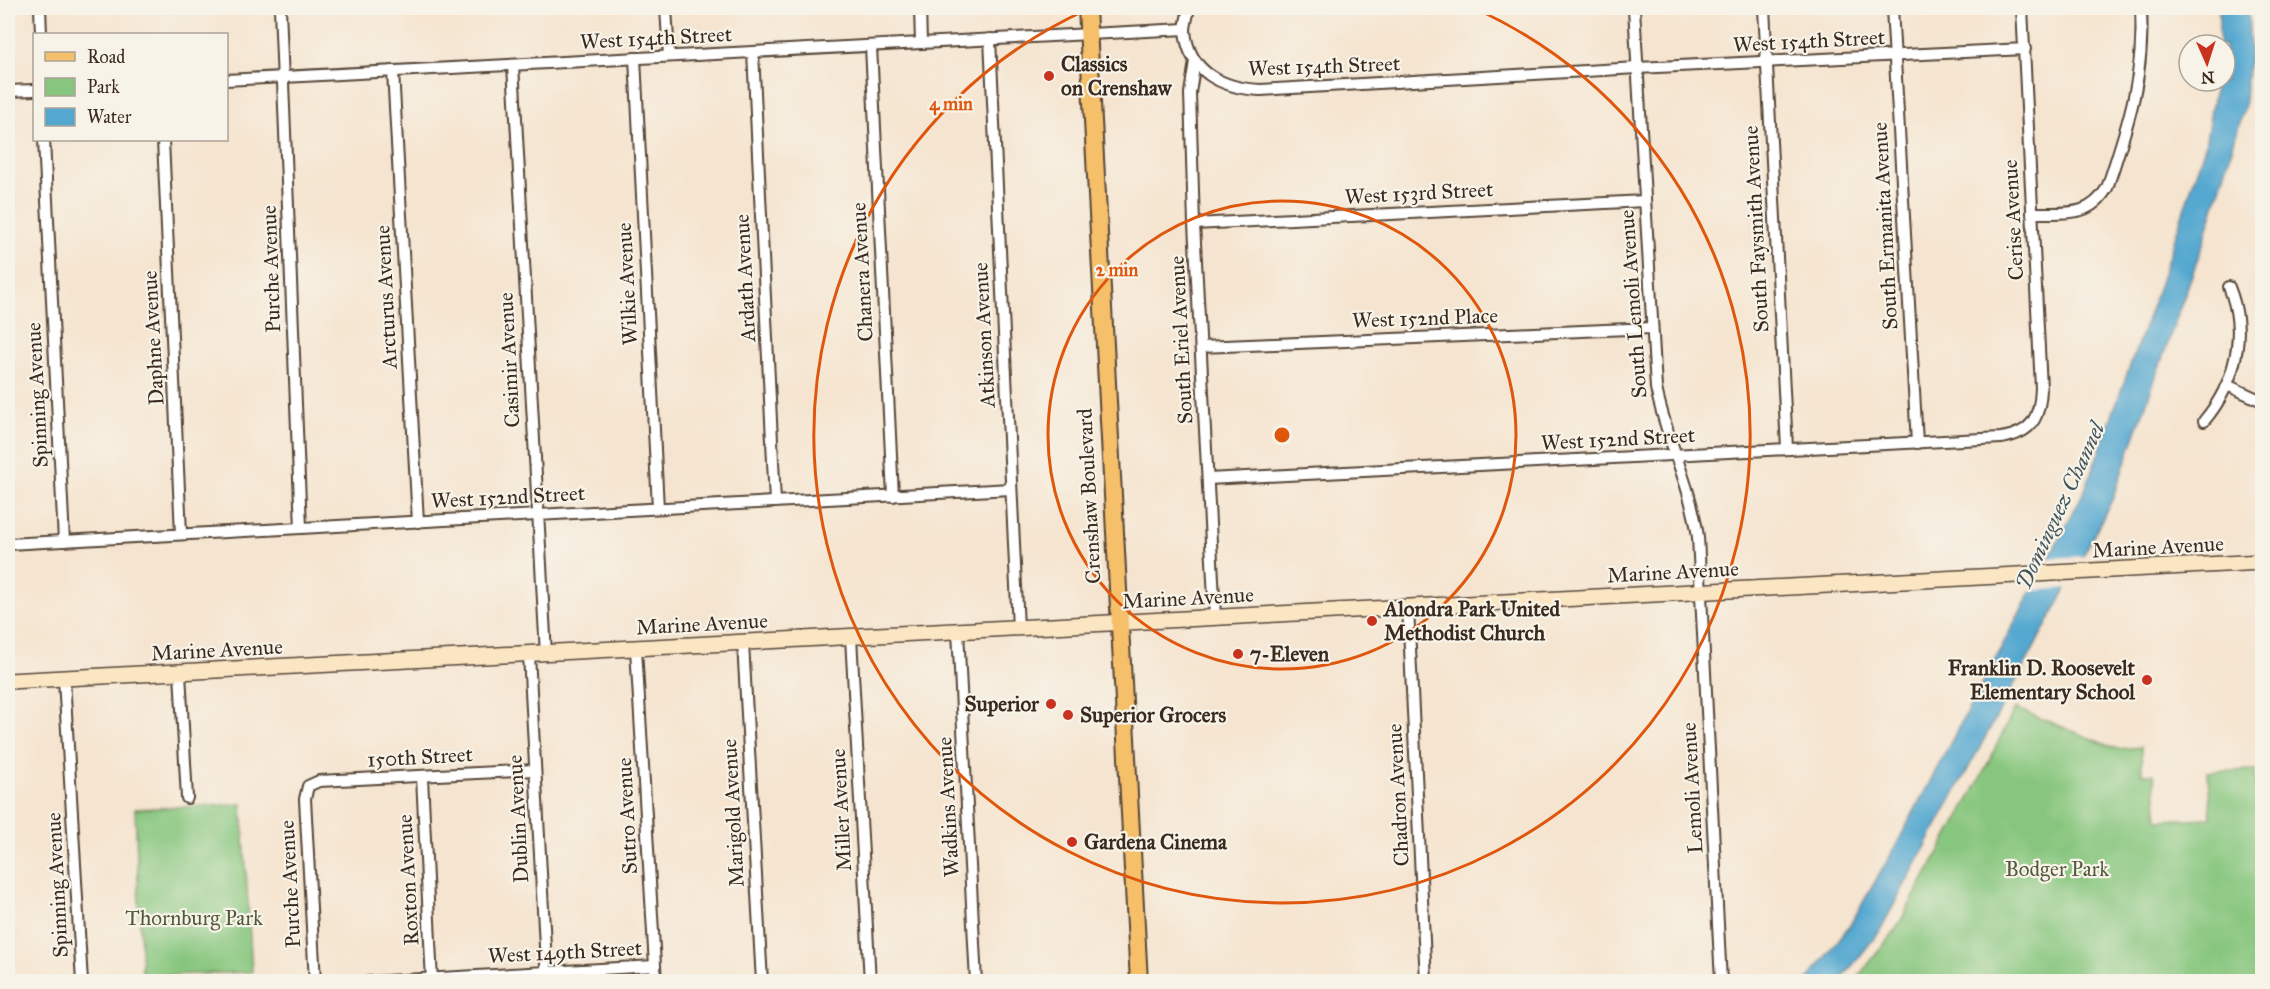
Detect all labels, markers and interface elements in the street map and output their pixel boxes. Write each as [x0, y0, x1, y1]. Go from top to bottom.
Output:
street label: West 154th Street [579, 21, 733, 55]
street label: West 154th Street [1732, 24, 1886, 58]
legend [33, 33, 228, 141]
north arrow [2177, 33, 2237, 93]
text: Road [87, 46, 125, 68]
street label: West 154th Street [1247, 50, 1401, 82]
place label: Classics on Crenshaw [1061, 51, 1173, 101]
text: N [2200, 68, 2215, 87]
marker: Classics on Crenshaw [1042, 69, 1056, 83]
text: Park [87, 76, 120, 98]
text: 4 min [929, 93, 973, 116]
text: Water [87, 106, 132, 128]
street label: South Ermanita Avenue [1867, 121, 1903, 331]
street label: South Faysmith Avenue [1738, 125, 1774, 333]
street label: Cerise Avenue [1997, 159, 2029, 281]
street label: West 153rd Street [1344, 176, 1495, 210]
street label: Chanera Avenue [845, 202, 879, 342]
street label: Purche Avenue [256, 204, 286, 333]
street label: South Lemoli Avenue [1613, 209, 1653, 399]
street label: Ardath Avenue [729, 213, 761, 344]
street label: Wilkie Avenue [611, 222, 643, 346]
street label: Arcturus Avenue [369, 224, 403, 370]
street label: South Eriel Avenue [1164, 255, 1198, 425]
text: 2 min [1096, 259, 1139, 281]
street label: Atkinson Avenue [967, 261, 1001, 409]
street label: Daphne Avenue [136, 270, 170, 406]
street label: Casimir Avenue [492, 291, 526, 428]
street label: West 152nd Place [1351, 302, 1499, 334]
street label: Spinning Avenue [20, 321, 54, 468]
street label: Crenshaw Boulevard [1071, 407, 1107, 584]
water label: Dominguez Channel [2009, 416, 2111, 594]
street label: West 152nd Street [1540, 422, 1696, 456]
centre of rings [1272, 425, 1292, 445]
street label: West 152nd Street [430, 480, 586, 514]
street label: Marine Avenue [2091, 531, 2225, 563]
street label: Marine Avenue [1606, 556, 1740, 588]
street label: Marine Avenue [1121, 582, 1255, 614]
place label: Alondra Park United Methodist Church [1382, 596, 1560, 646]
street label: Marine Avenue [635, 608, 769, 640]
marker: Alondra Park United Methodist Church [1365, 614, 1379, 628]
street label: Marine Avenue [150, 634, 284, 666]
place label: 7-Eleven [1250, 641, 1330, 667]
marker: 7-Eleven [1231, 647, 1245, 661]
place label: Franklin D. Roosevelt Elementary School [1948, 655, 2136, 705]
marker: Franklin D. Roosevelt Elementary School [2140, 673, 2154, 687]
place label: Superior [964, 691, 1040, 717]
marker: Superior [1044, 697, 1058, 711]
place label: Superior Grocers [1080, 702, 1226, 728]
marker: Superior Grocers [1061, 708, 1075, 722]
street label: Lemoli Avenue [1676, 721, 1708, 854]
street label: Chadron Avenue [1381, 723, 1415, 867]
street label: Wadkins Avenue [931, 736, 965, 878]
street label: Marigold Avenue [716, 738, 750, 888]
street label: 150th Street [366, 741, 474, 773]
street label: Miller Avenue [825, 748, 857, 872]
street label: Dublin Avenue [502, 754, 534, 884]
street label: Sutro Avenue [611, 757, 643, 875]
street label: Spinning Avenue [40, 811, 74, 958]
street label: Roxton Avenue [392, 813, 424, 946]
street label: Purche Avenue [274, 819, 306, 948]
place label: Gardena Cinema [1084, 829, 1228, 855]
marker: Gardena Cinema [1065, 835, 1079, 849]
park label: Bodger Park [2005, 856, 2109, 882]
park label: Thornburg Park [125, 905, 263, 931]
street label: West 149th Street [487, 935, 643, 969]

